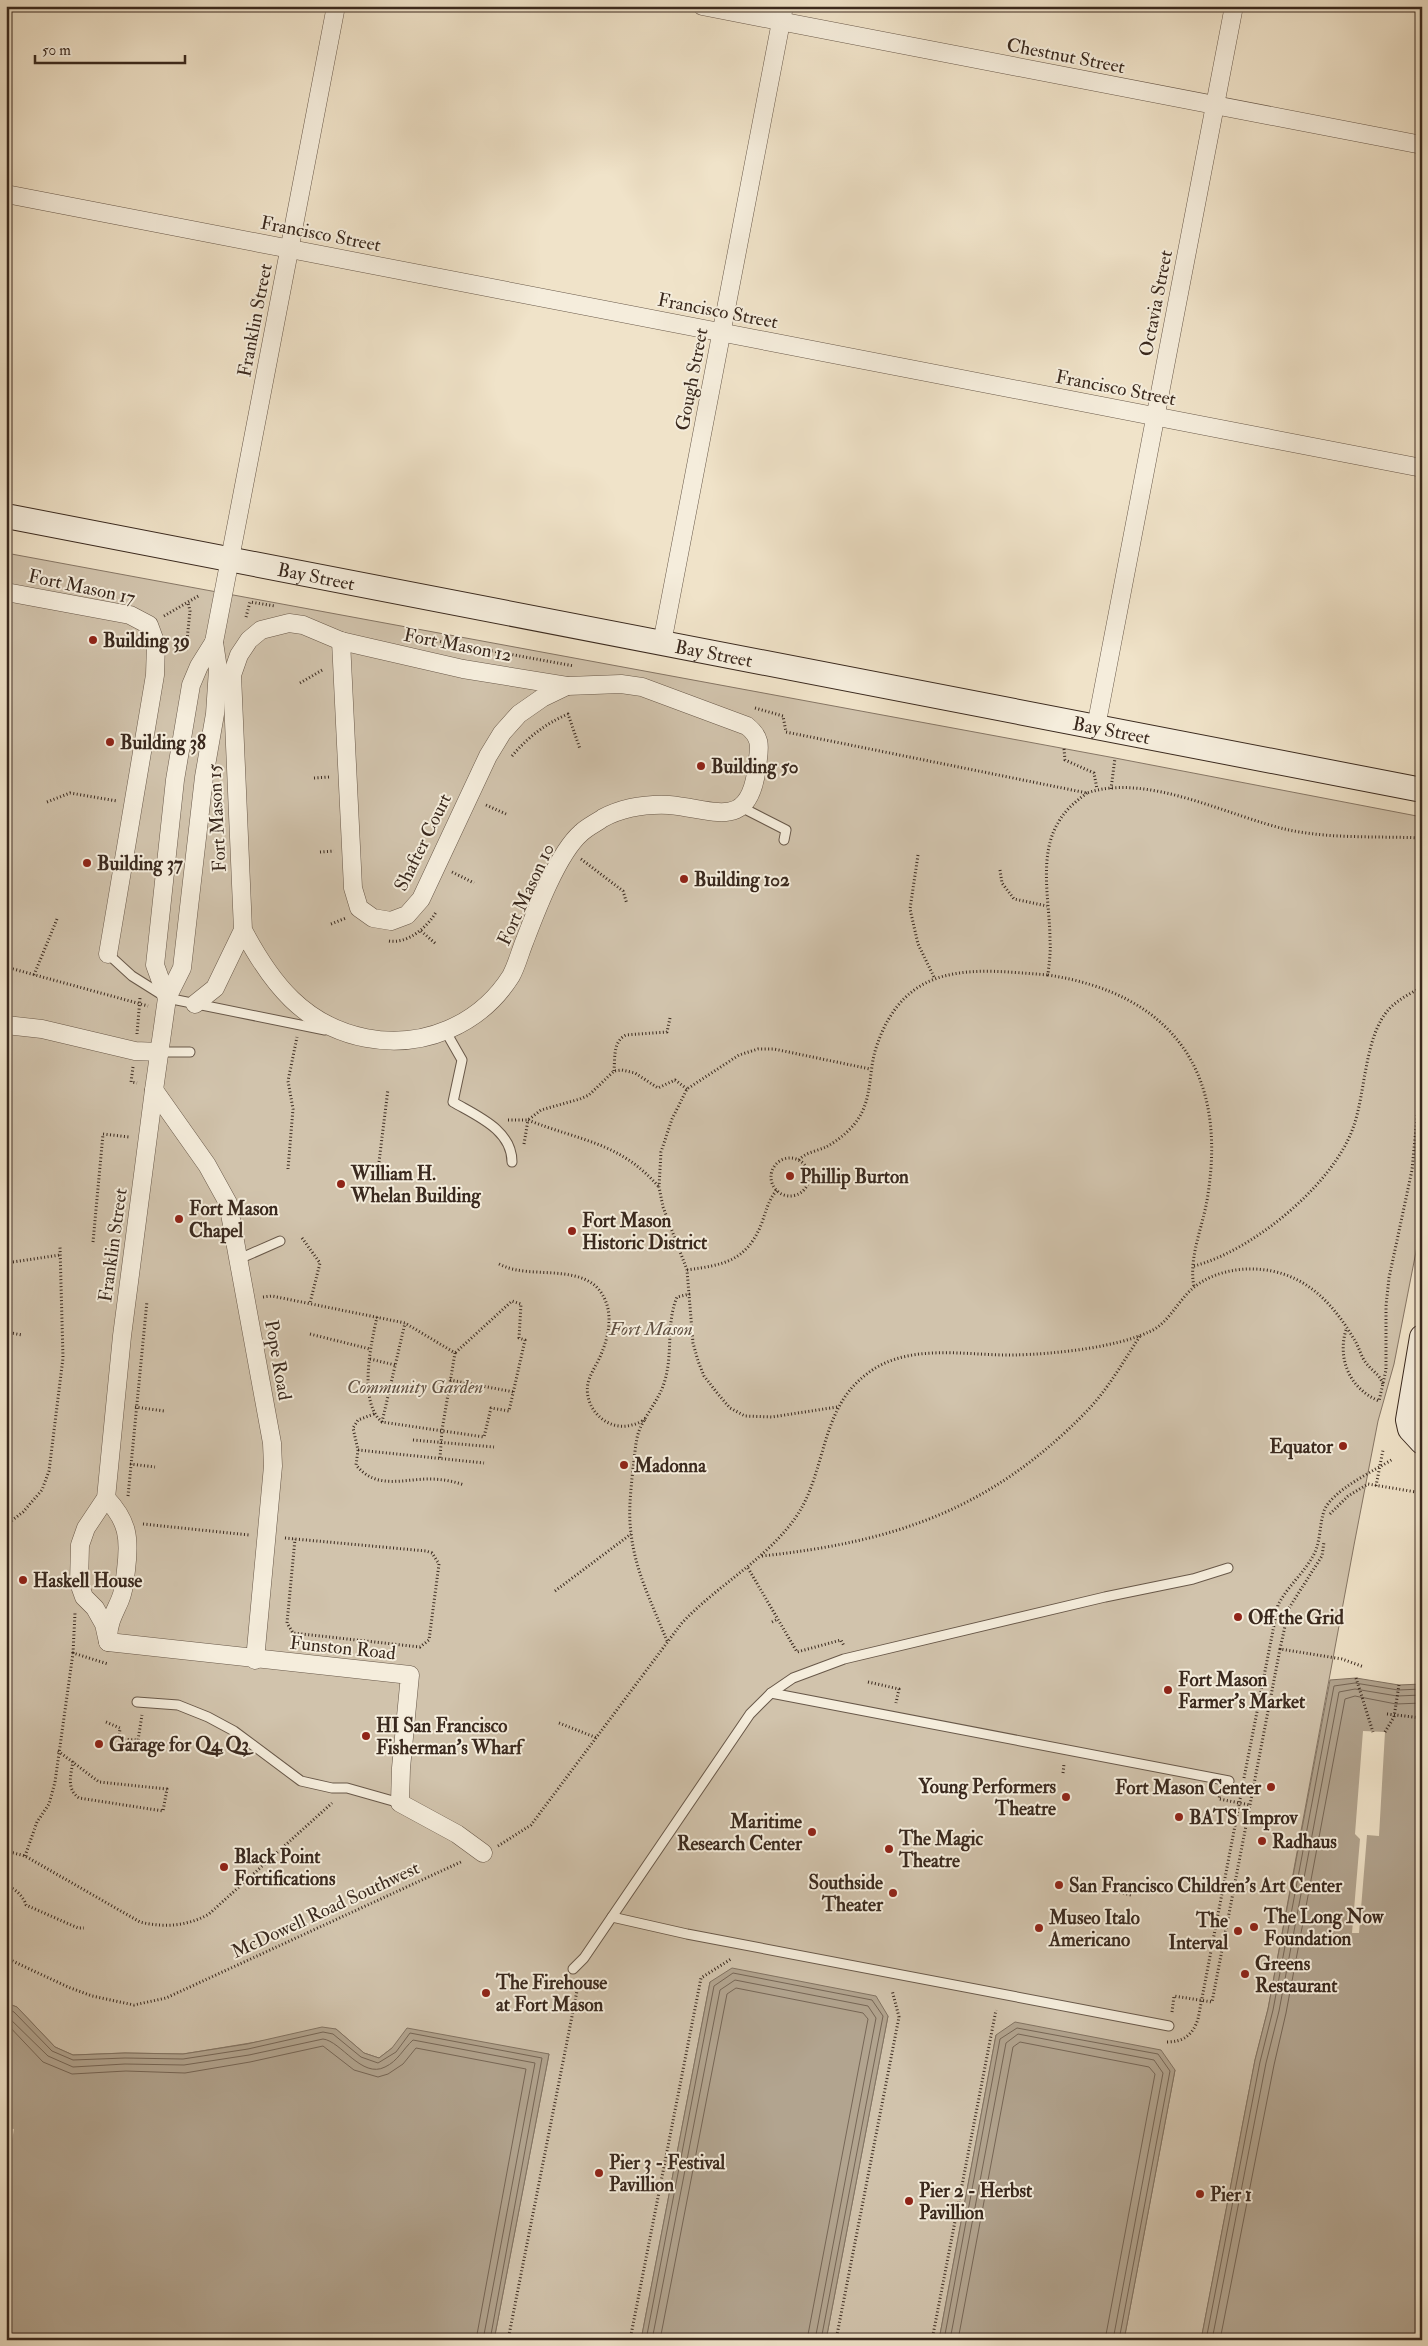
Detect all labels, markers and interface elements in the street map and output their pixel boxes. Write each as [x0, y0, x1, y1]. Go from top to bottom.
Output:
scale bar [35, 32, 185, 64]
street label: Chestnut Street [1005, 33, 1127, 79]
text: 50 m [42, 41, 71, 60]
street label: Francisco Street [259, 211, 383, 257]
street label: Octavia Street [1134, 248, 1178, 358]
street label: Franklin Street [232, 262, 278, 379]
street label: Francisco Street [656, 288, 780, 334]
street label: Gough Street [670, 326, 714, 433]
street label: Francisco Street [1054, 365, 1178, 411]
street label: Bay Street [275, 558, 357, 596]
street label: Fort Mason 17 [26, 564, 138, 610]
street label: Fort Mason 12 [402, 623, 514, 667]
place label: Building 39 [103, 629, 190, 654]
marker: Building 39 [87, 634, 99, 646]
street label: Bay Street [673, 635, 754, 673]
street label: Bay Street [1071, 712, 1152, 750]
place label: Building 38 [120, 731, 206, 756]
marker: Building 38 [104, 736, 116, 748]
place label: Building 50 [711, 755, 799, 780]
marker: Building 50 [695, 760, 707, 772]
street label: Fort Mason 15 [202, 763, 232, 873]
street label: Shafter Court [389, 790, 457, 895]
street label: Fort Mason 10 [492, 840, 560, 949]
place label: Building 37 [97, 852, 183, 877]
marker: Building 37 [81, 857, 93, 869]
place label: Building 102 [694, 868, 790, 893]
marker: Building 102 [678, 873, 690, 885]
place label: William H. Whelan Building [350, 1162, 481, 1209]
place label: Phillip Burton [800, 1165, 909, 1190]
marker: Phillip Burton [784, 1170, 796, 1182]
marker: William H. Whelan Building [335, 1178, 347, 1190]
street label: Franklin Street [93, 1187, 133, 1304]
place label: Fort Mason Chapel [189, 1197, 279, 1244]
place label: Fort Mason Historic District [582, 1209, 708, 1255]
marker: Fort Mason Chapel [173, 1213, 185, 1225]
marker: Fort Mason Historic District [566, 1225, 578, 1237]
park label: Fort Mason [608, 1317, 693, 1341]
street label: Pope Road [258, 1318, 297, 1403]
park label: Community Garden [347, 1375, 483, 1399]
place label: Equator [1269, 1435, 1334, 1460]
marker: Equator [1337, 1440, 1349, 1452]
place label: Madonna [633, 1454, 707, 1478]
marker: Madonna [618, 1459, 630, 1471]
place label: Haskell House [33, 1569, 142, 1593]
marker: Haskell House [17, 1574, 29, 1586]
place label: Off the Grid [1248, 1606, 1344, 1630]
marker: Off the Grid [1232, 1611, 1244, 1623]
street label: Funston Road [289, 1631, 398, 1666]
place label: Fort Mason Farmer's Market [1178, 1668, 1306, 1714]
marker: Fort Mason Farmer's Market [1162, 1684, 1174, 1696]
place label: HI San Francisco Fisherman's Wharf [376, 1714, 525, 1760]
marker: HI San Francisco Fisherman's Wharf [360, 1730, 372, 1742]
place label: Garage for Q4 Q3 [109, 1733, 254, 1758]
marker: Garage for Q4 Q3 [93, 1738, 105, 1750]
place label: Young Performers Theatre [918, 1775, 1056, 1821]
place label: Fort Mason Center [1115, 1776, 1262, 1800]
marker: Fort Mason Center [1265, 1781, 1277, 1793]
marker: Young Performers Theatre [1060, 1791, 1072, 1803]
place label: BATS Improv [1189, 1806, 1298, 1831]
place label: Maritime Research Center [677, 1810, 803, 1856]
marker: BATS Improv [1173, 1811, 1185, 1823]
marker: Maritime Research Center [806, 1826, 818, 1838]
place label: The Magic Theatre [898, 1827, 983, 1873]
place label: Radhaus [1272, 1830, 1337, 1854]
marker: Radhaus [1256, 1835, 1268, 1847]
marker: The Magic Theatre [883, 1843, 895, 1855]
place label: Black Point Fortifications [234, 1845, 336, 1891]
street label: McDowell Road Southwest [228, 1856, 423, 1964]
marker: Black Point Fortifications [218, 1861, 230, 1873]
place label: Southside Theater [809, 1871, 884, 1917]
place label: San Francisco Children's Art Center [1069, 1874, 1343, 1898]
marker: San Francisco Children's Art Center [1053, 1879, 1065, 1891]
marker: Southside Theater [887, 1887, 899, 1899]
place label: The Long Now Foundation [1263, 1905, 1385, 1951]
place label: Museo Italo Americano [1048, 1906, 1140, 1952]
place label: The Interval [1168, 1909, 1228, 1955]
marker: The Long Now Foundation [1248, 1921, 1260, 1933]
marker: Museo Italo Americano [1033, 1922, 1045, 1934]
marker: The Interval [1232, 1925, 1244, 1937]
place label: Greens Restaurant [1255, 1952, 1338, 1998]
marker: Greens Restaurant [1239, 1968, 1251, 1980]
place label: The Firehouse at Fort Mason [495, 1971, 607, 2017]
marker: The Firehouse at Fort Mason [480, 1987, 492, 1999]
place label: Pier 3 - Festival Pavillion [609, 2151, 725, 2197]
marker: Pier 3 - Festival Pavillion [593, 2167, 605, 2179]
place label: Pier 2 - Herbst Pavillion [919, 2179, 1033, 2225]
place label: Pier 1 [1210, 2183, 1252, 2207]
marker: Pier 1 [1194, 2188, 1206, 2200]
marker: Pier 2 - Herbst Pavillion [903, 2195, 915, 2207]

